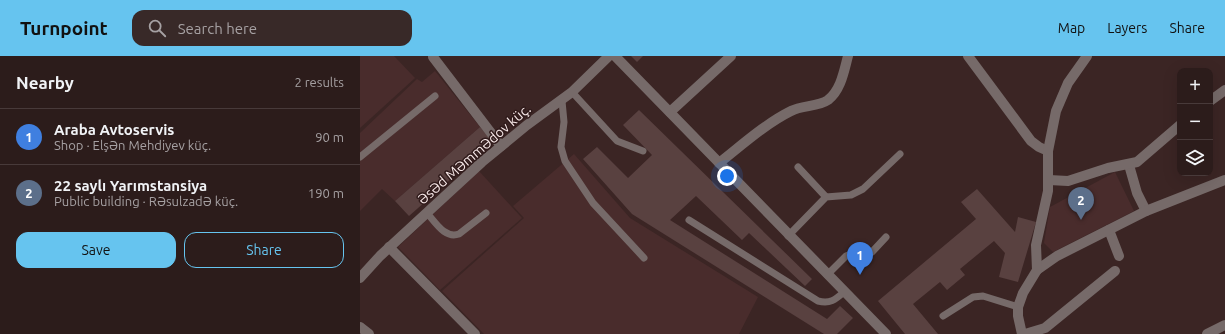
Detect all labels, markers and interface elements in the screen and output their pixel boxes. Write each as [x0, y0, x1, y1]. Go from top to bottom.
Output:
search box [132, 10, 412, 46]
text: Turnpoint [20, 17, 108, 39]
icon: search [146, 17, 168, 39]
text: Search here [178, 20, 257, 37]
text: Map [1058, 20, 1085, 36]
text: Layers [1107, 20, 1147, 36]
text: Share [1169, 20, 1205, 36]
map controls [1177, 68, 1213, 176]
button: + [1177, 68, 1213, 104]
text: Nearby [16, 73, 74, 92]
text: 2 results [294, 75, 344, 89]
street label: Əsəd Məmmədov küç. [414, 101, 534, 207]
button: − [1177, 104, 1213, 140]
text: Araba Avtoservis [54, 121, 174, 138]
text: 1 [25, 130, 33, 144]
text: 90 m [315, 130, 344, 144]
text: Shop · Elşən Mehdiyev küç. [54, 138, 211, 152]
button: layers [1177, 140, 1213, 176]
your location [717, 166, 737, 186]
text: 22 saylı Yarımstansiya [54, 177, 207, 194]
text: 2 [25, 186, 33, 200]
text: 190 m [308, 186, 344, 200]
pin: 2 [1068, 187, 1094, 220]
text: Public building · Rəsulzadə küç. [54, 194, 238, 208]
button: Save [16, 232, 176, 268]
button: Share [184, 232, 344, 268]
pin: 1 [847, 242, 873, 275]

